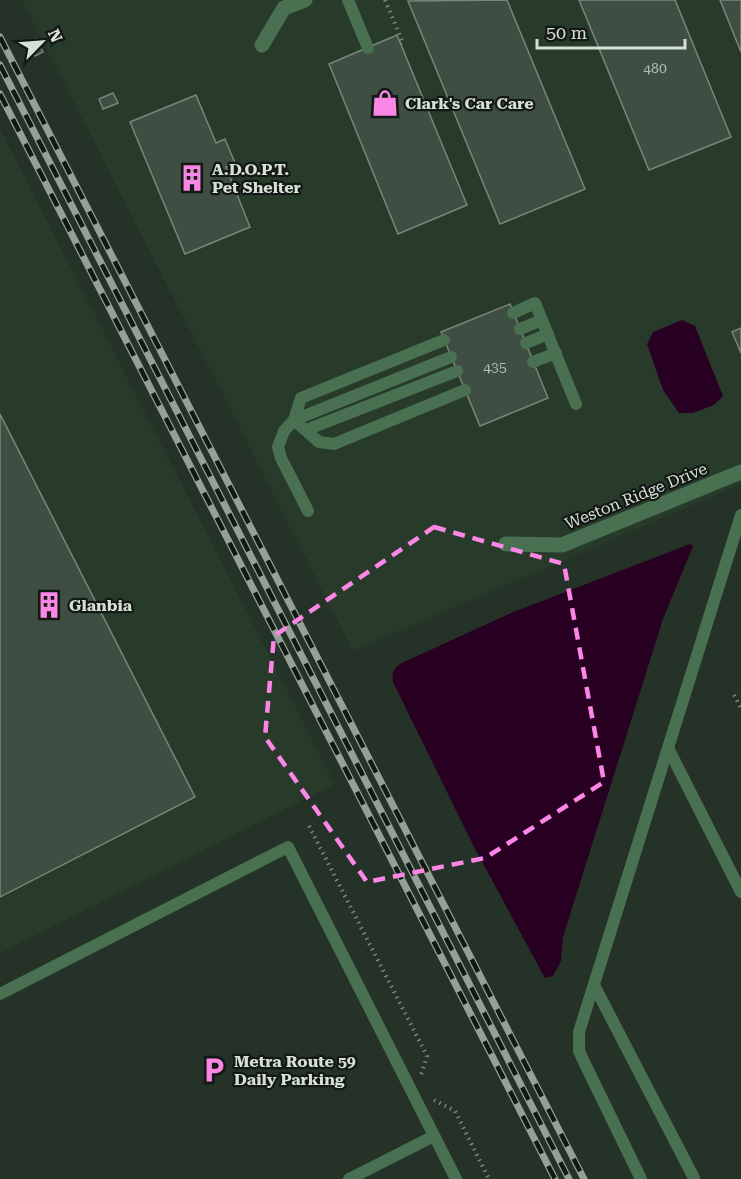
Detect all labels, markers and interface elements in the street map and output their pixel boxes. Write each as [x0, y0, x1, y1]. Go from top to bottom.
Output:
north arrow [12, 12, 72, 72]
scale bar [537, 12, 686, 50]
text: 50 m [546, 22, 587, 43]
text: N [44, 26, 66, 45]
house number: 480 [643, 60, 667, 76]
shop icon: Clark's Car Care [370, 88, 400, 118]
place label: Clark's Car Care [405, 94, 534, 113]
place label: A.D.O.P.T. Pet Shelter [212, 160, 301, 197]
building icon: A.D.O.P.T. Pet Shelter [177, 163, 207, 193]
house number: 435 [483, 359, 507, 375]
street label: Weston Ridge Drive [562, 459, 710, 533]
building icon: Glanbia [34, 590, 64, 620]
place label: Glanbia [69, 596, 133, 615]
place label: Metra Route 59 Daily Parking [234, 1052, 356, 1089]
parking icon: Metra Route 59 Daily Parking [199, 1055, 229, 1085]

